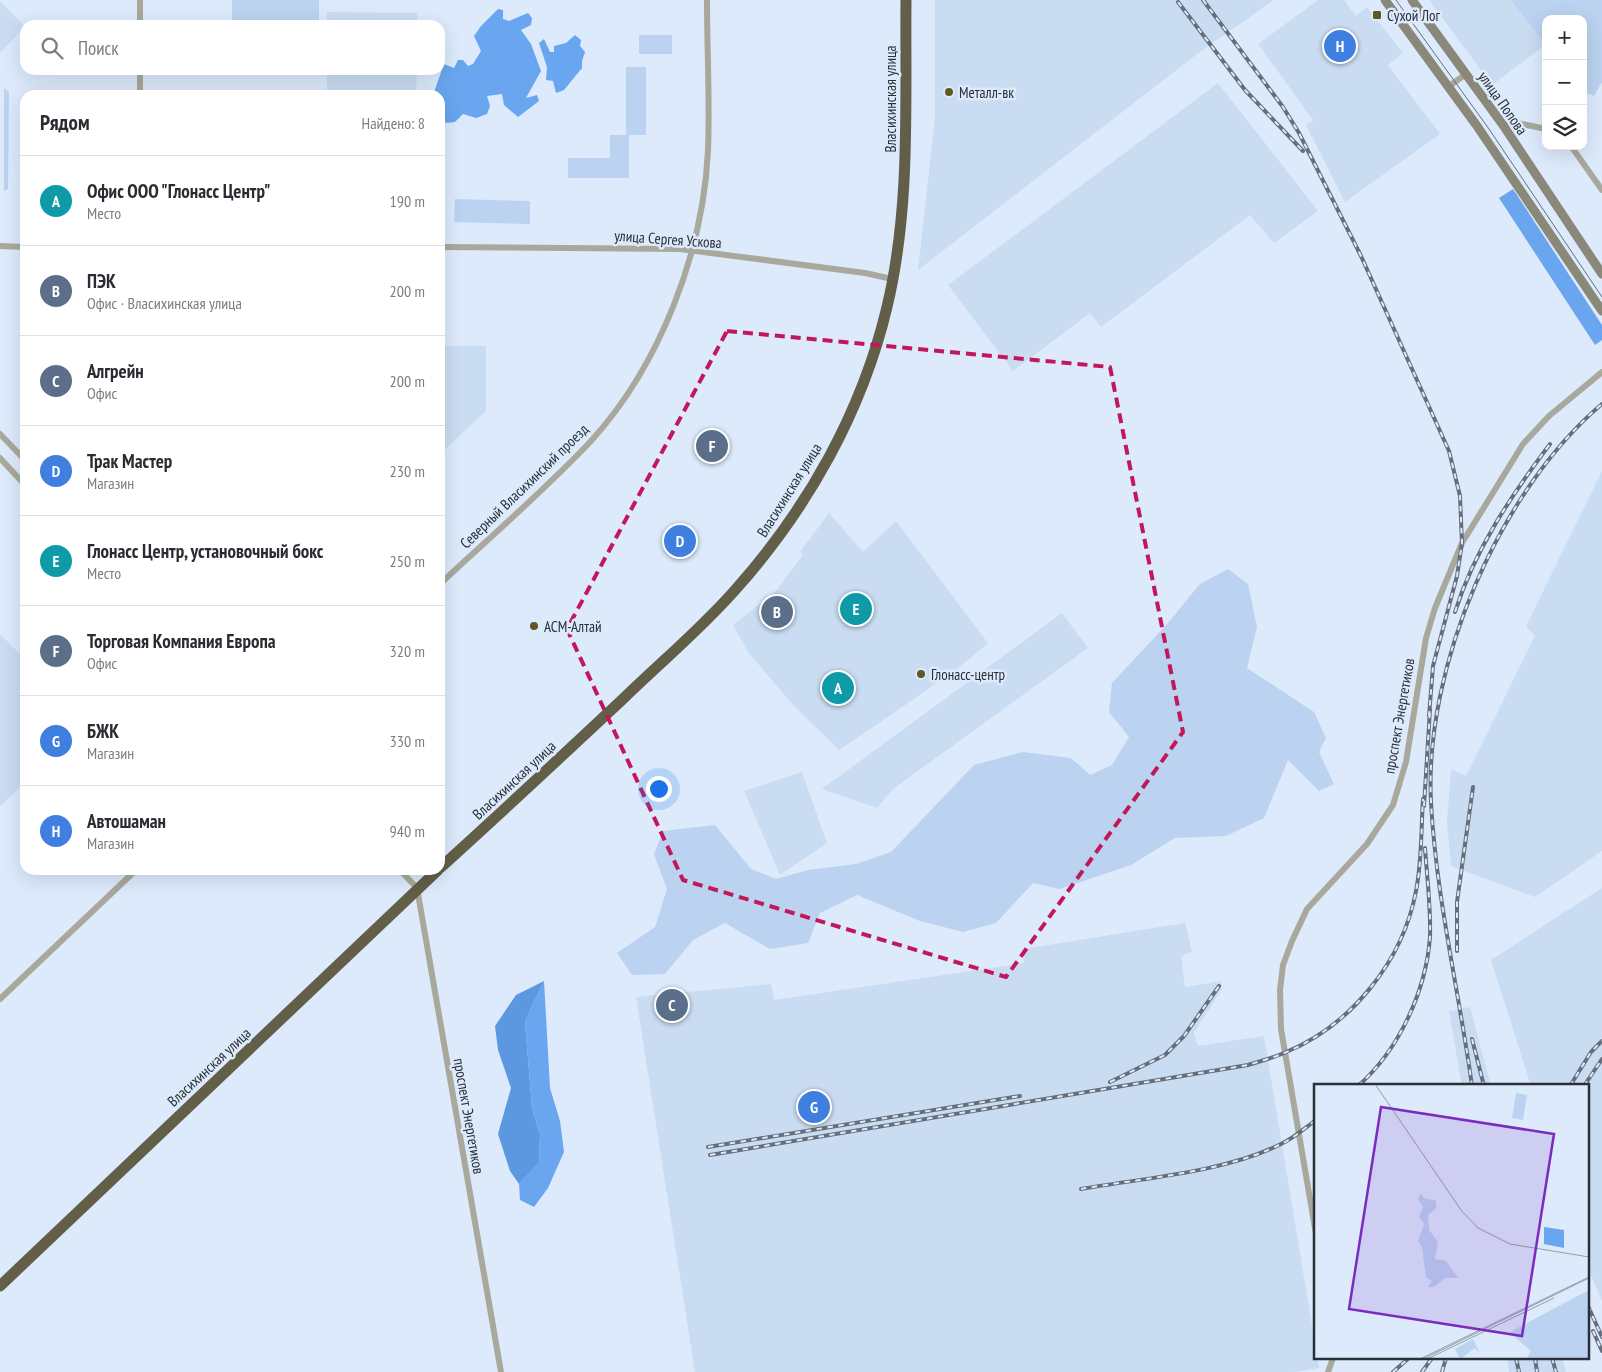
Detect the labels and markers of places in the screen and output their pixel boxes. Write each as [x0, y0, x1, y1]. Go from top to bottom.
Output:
place label: Сухой Лог [1387, 6, 1441, 25]
marker: Сухой Лог [1371, 9, 1383, 21]
pin: H [1324, 27, 1356, 65]
place label: Металл-вк [959, 83, 1014, 102]
marker: Металл-вк [943, 86, 955, 98]
pin: F [696, 427, 728, 465]
pin: D [664, 522, 696, 560]
pin: E [840, 590, 872, 628]
pin: B [761, 593, 793, 631]
place label: АСМ-Алтай [544, 617, 602, 636]
marker: АСМ-Алтай [528, 620, 540, 632]
place label: Глонасс-центр [931, 665, 1005, 684]
marker: Глонасс-центр [915, 668, 927, 680]
pin: A [822, 669, 854, 707]
pin: C [656, 986, 688, 1024]
pin: G [798, 1088, 830, 1126]

